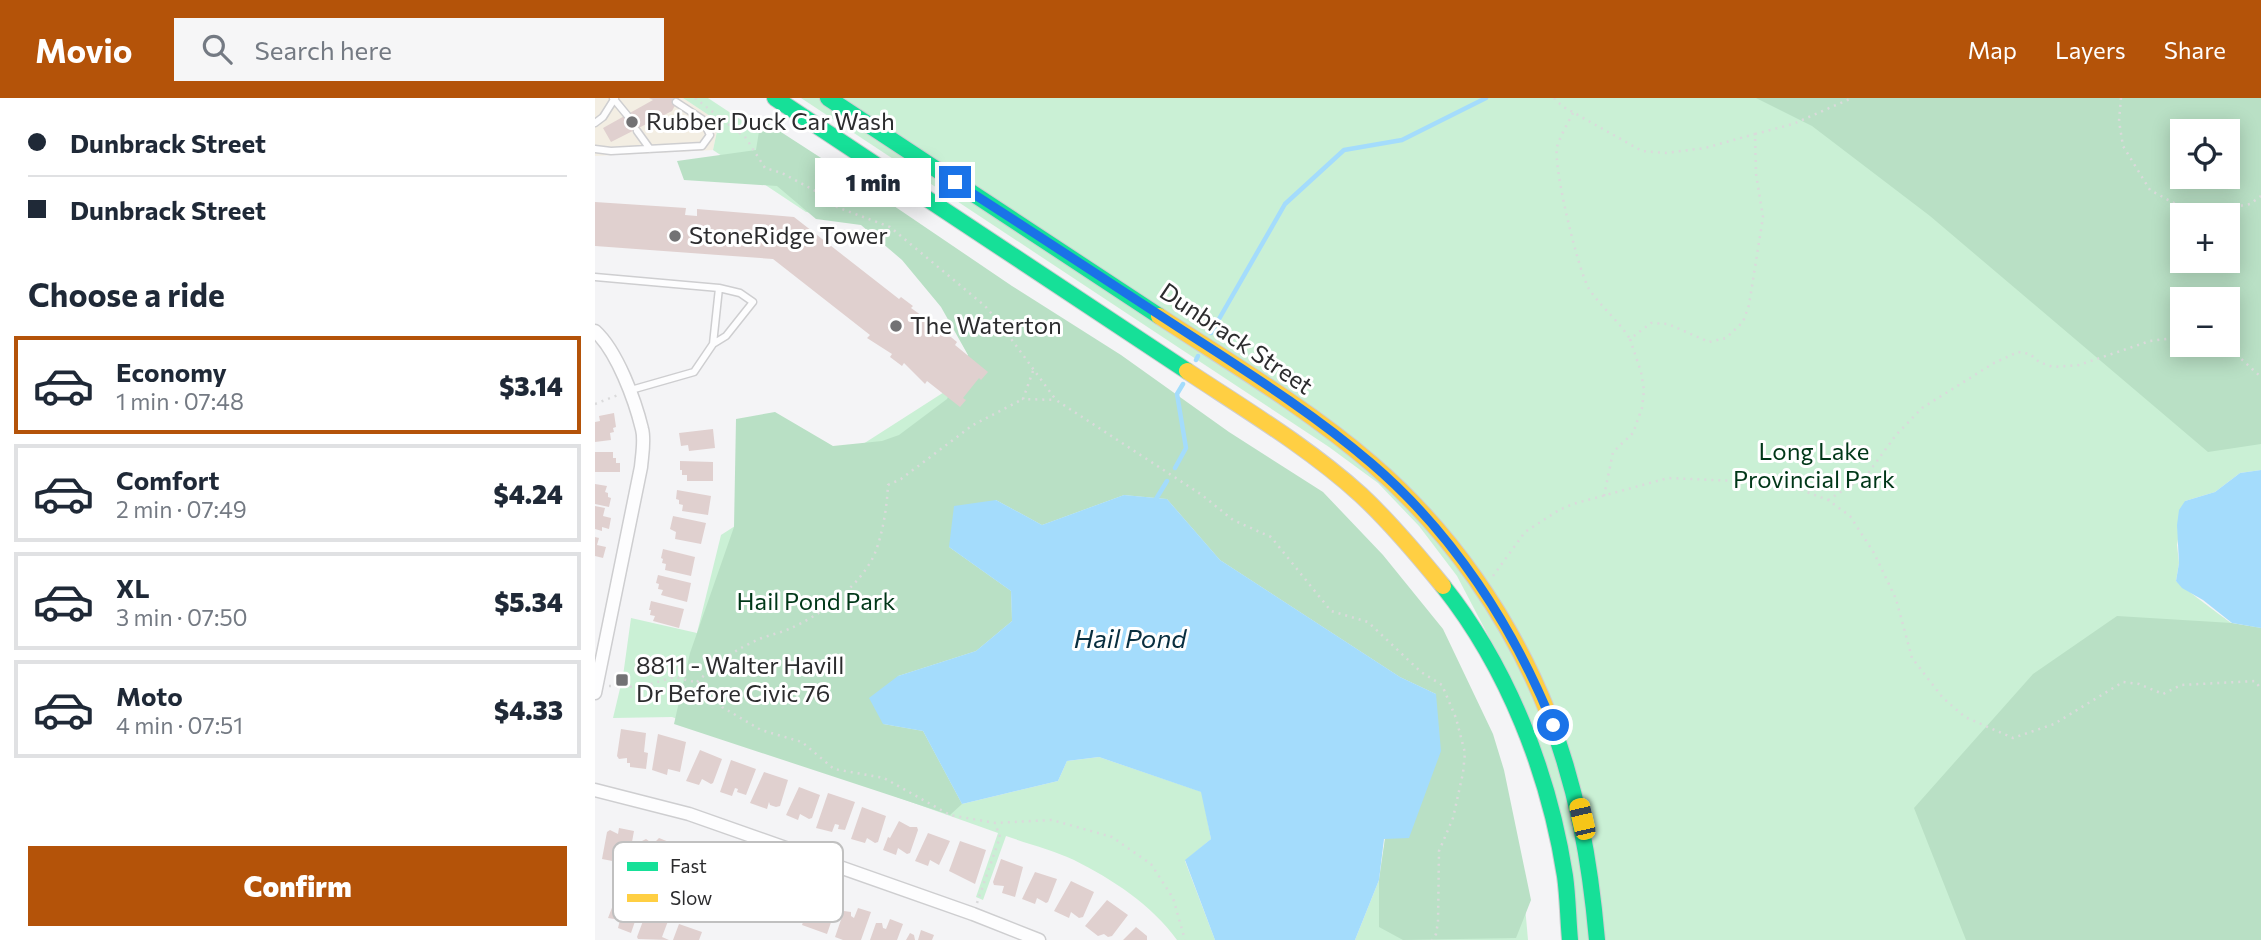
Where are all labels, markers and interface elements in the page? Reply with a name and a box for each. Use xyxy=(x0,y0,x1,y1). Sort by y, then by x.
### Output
search box xyxy=(174,18,664,81)
text: Movio xyxy=(35,29,132,70)
icon: search xyxy=(198,30,236,68)
text: Search here xyxy=(254,34,392,65)
text: Map xyxy=(1968,35,2017,64)
text: Layers xyxy=(2055,35,2126,64)
text: Share xyxy=(2164,35,2226,64)
place label: Rubber Duck Car Wash xyxy=(646,106,895,135)
marker: Rubber Duck Car Wash xyxy=(624,114,640,130)
map controls xyxy=(2170,119,2240,357)
button: locate xyxy=(2170,119,2240,189)
text: Dunbrack Street xyxy=(70,127,266,158)
callout: 1 min xyxy=(815,158,931,206)
route end xyxy=(939,166,971,198)
text: 1 min xyxy=(845,168,901,196)
text: Dunbrack Street xyxy=(70,194,266,225)
button: + xyxy=(2170,203,2240,273)
place label: StoneRidge Tower xyxy=(689,220,888,249)
marker: StoneRidge Tower xyxy=(667,228,683,244)
text: Choose a ride xyxy=(28,274,225,314)
street label: Dunbrack Street xyxy=(1155,276,1319,400)
button: − xyxy=(2170,287,2240,357)
place label: The Waterton xyxy=(910,310,1062,339)
marker: The Waterton xyxy=(888,318,904,334)
icon: car xyxy=(32,354,95,417)
text: Economy xyxy=(116,356,227,387)
text: $3.14 xyxy=(499,370,563,401)
text: 1 min · 07:48 xyxy=(116,387,244,415)
park label: Long Lake Provincial Park xyxy=(1733,436,1895,493)
icon: car xyxy=(32,462,95,525)
text: Comfort xyxy=(116,464,219,495)
text: $4.24 xyxy=(494,478,563,509)
text: 2 min · 07:49 xyxy=(116,495,247,523)
icon: car xyxy=(32,570,95,633)
text: XL xyxy=(116,572,150,603)
text: $5.34 xyxy=(494,586,563,617)
park label: Hail Pond Park xyxy=(737,586,895,615)
text: 3 min · 07:50 xyxy=(116,603,248,631)
water label: Hail Pond xyxy=(1074,622,1187,653)
place label: 8811 - Walter Havill Dr Before Civic 76 xyxy=(636,650,844,707)
marker: 8811 - Walter Havill Dr Before Civic 76 xyxy=(614,672,630,688)
icon: car xyxy=(32,678,95,741)
text: Moto xyxy=(116,680,183,711)
text: $4.33 xyxy=(494,694,563,725)
route start xyxy=(1537,709,1569,741)
text: 4 min · 07:51 xyxy=(116,711,243,739)
car xyxy=(1568,796,1597,842)
legend xyxy=(613,842,843,922)
button: Confirm xyxy=(28,846,567,926)
text: Fast xyxy=(670,854,707,877)
text: Slow xyxy=(670,886,712,909)

